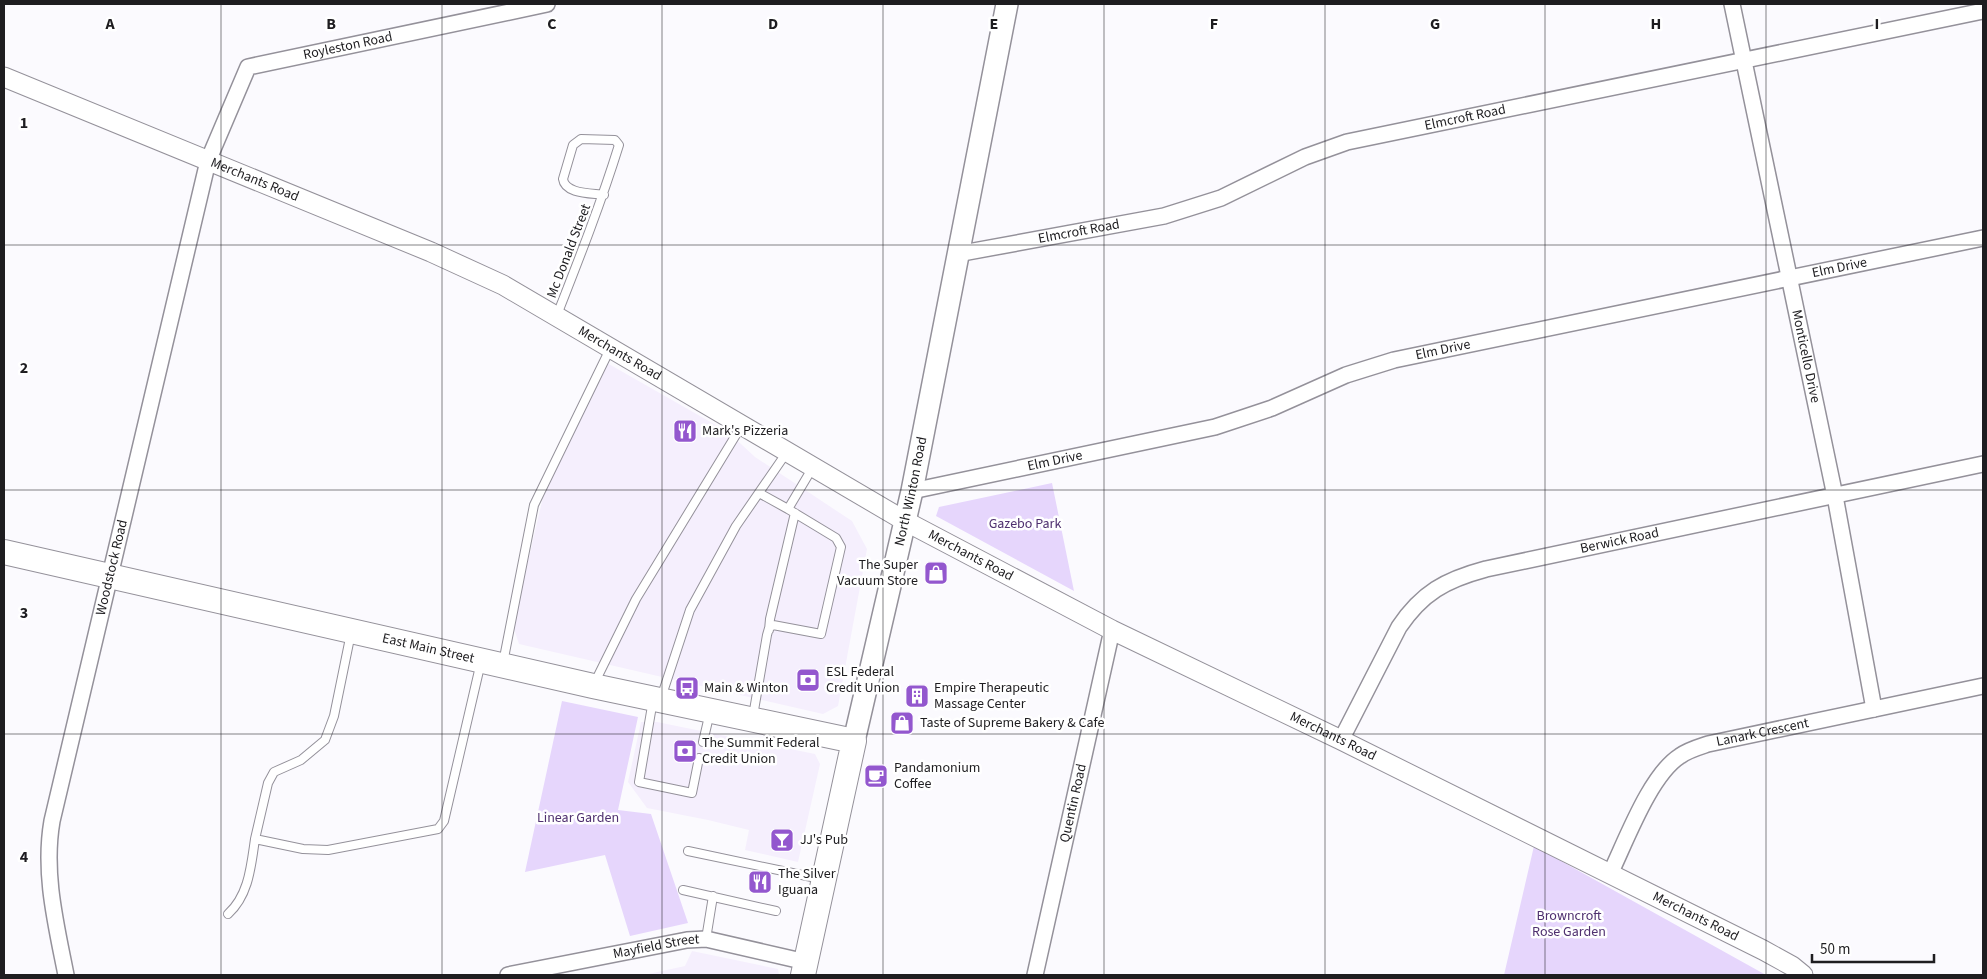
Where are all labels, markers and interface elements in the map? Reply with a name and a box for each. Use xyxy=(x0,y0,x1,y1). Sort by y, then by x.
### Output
text: A xyxy=(104,13,115,35)
text: B xyxy=(326,13,336,35)
text: C xyxy=(547,13,557,35)
text: D xyxy=(768,13,778,35)
text: E xyxy=(990,13,998,35)
text: F xyxy=(1210,13,1218,35)
text: G xyxy=(1430,13,1440,35)
text: H xyxy=(1651,13,1661,35)
text: I xyxy=(1875,13,1879,35)
street label: Royleston Road xyxy=(301,27,394,65)
street label: Elmcroft Road xyxy=(1423,100,1508,136)
text: 1 xyxy=(20,112,28,134)
street label: Merchants Road xyxy=(207,153,302,207)
street label: Mc Donald Street xyxy=(542,201,596,301)
street label: Elmcroft Road xyxy=(1037,214,1121,249)
street label: Elm Drive xyxy=(1810,252,1869,283)
street label: Monticello Drive xyxy=(1786,308,1825,405)
street label: Merchants Road xyxy=(574,321,665,386)
street label: Elm Drive xyxy=(1414,334,1472,365)
text: 2 xyxy=(20,357,28,379)
restaurant icon: Mark's Pizzeria xyxy=(672,418,698,444)
place label: Mark's Pizzeria xyxy=(702,421,788,441)
street label: North Winton Road xyxy=(890,435,932,548)
street label: Elm Drive xyxy=(1025,445,1084,476)
park label: Gazebo Park xyxy=(989,514,1061,534)
street label: Woodstock Road xyxy=(91,518,133,618)
street label: Berwick Road xyxy=(1578,523,1661,559)
street label: Merchants Road xyxy=(924,525,1017,586)
place label: The Super Vacuum Store xyxy=(837,555,918,591)
shop icon: The Super Vacuum Store xyxy=(923,560,949,586)
text: 3 xyxy=(20,602,28,624)
street label: East Main Street xyxy=(380,628,476,669)
place label: ESL Federal Credit Union xyxy=(826,662,900,698)
bank icon: ESL Federal Credit Union xyxy=(795,667,821,693)
bus stop icon: Main & Winton xyxy=(674,675,700,701)
place label: Main & Winton xyxy=(704,678,788,698)
place label: Empire Therapeutic Massage Center xyxy=(934,678,1050,714)
building icon: Empire Therapeutic Massage Center xyxy=(904,683,930,709)
street label: Merchants Road xyxy=(1286,707,1380,766)
shop icon: Taste of Supreme Bakery & Cafe xyxy=(889,710,915,736)
place label: Taste of Supreme Bakery & Cafe xyxy=(920,713,1105,733)
street label: Lanark Crescent xyxy=(1714,713,1811,752)
place label: The Summit Federal Credit Union xyxy=(702,733,820,769)
bank icon: The Summit Federal Credit Union xyxy=(672,738,698,764)
place label: Pandamonium Coffee xyxy=(894,758,980,794)
street label: Quentin Road xyxy=(1055,762,1092,845)
cafe icon: Pandamonium Coffee xyxy=(863,763,889,789)
park label: Linear Garden xyxy=(537,808,619,828)
bar icon: JJ's Pub xyxy=(769,827,795,853)
place label: JJ's Pub xyxy=(800,830,848,850)
text: 4 xyxy=(20,846,29,868)
place label: The Silver Iguana xyxy=(778,864,836,900)
restaurant icon: The Silver Iguana xyxy=(747,869,773,895)
street label: Merchants Road xyxy=(1649,887,1742,946)
park label: Browncroft Rose Garden xyxy=(1532,906,1606,942)
street label: Mayfield Street xyxy=(611,929,700,964)
scale bar xyxy=(1812,932,1934,964)
text: 50 m xyxy=(1820,939,1850,960)

